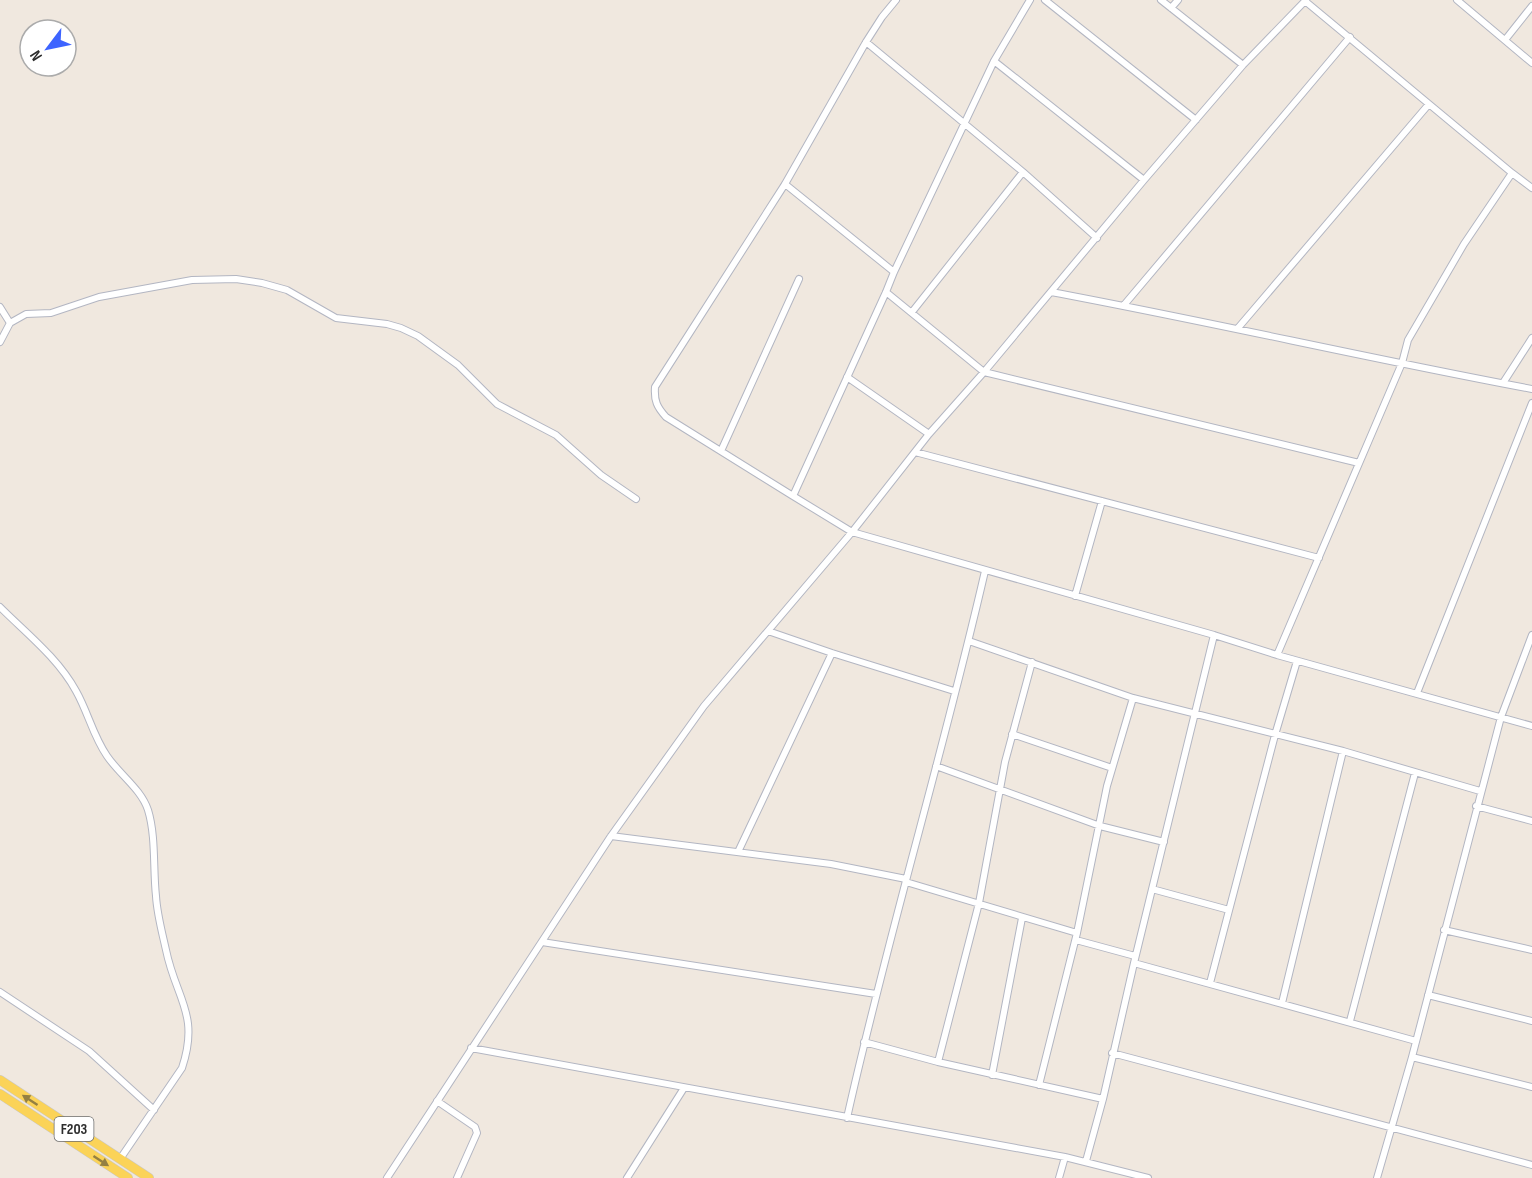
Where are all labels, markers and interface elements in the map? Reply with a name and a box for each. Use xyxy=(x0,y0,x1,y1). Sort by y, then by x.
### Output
north arrow xyxy=(18,18,78,78)
text: N xyxy=(26,46,47,64)
one-way arrow xyxy=(22,1095,38,1106)
road number: F203 xyxy=(54,1117,94,1141)
one-way arrow xyxy=(93,1155,110,1166)

